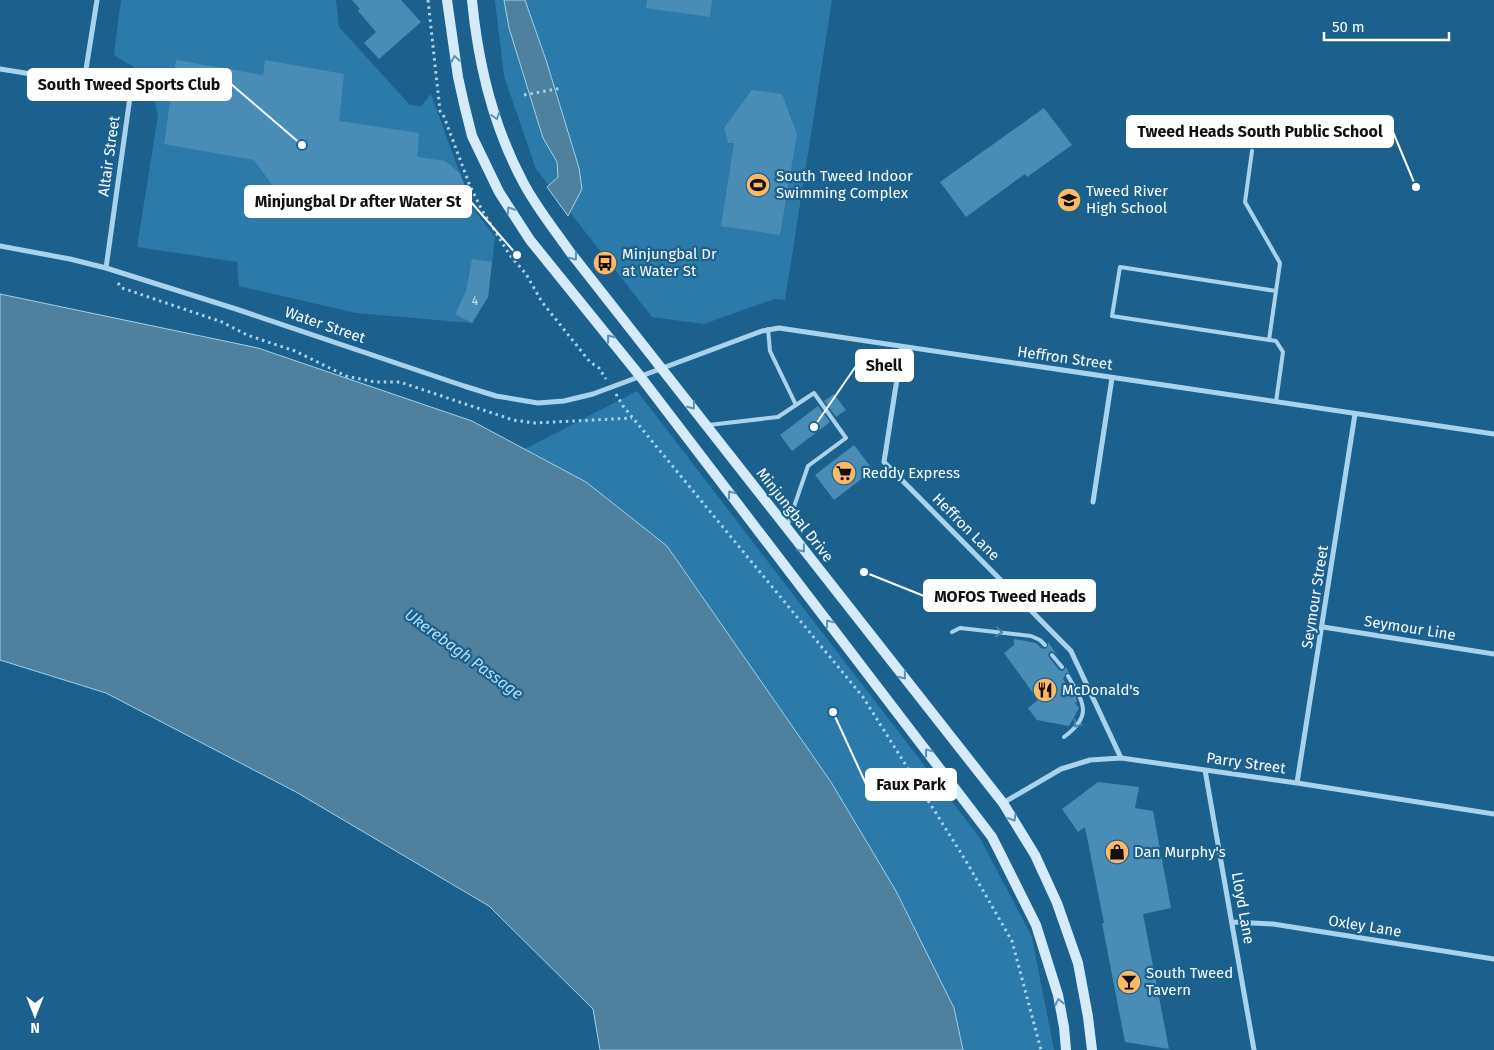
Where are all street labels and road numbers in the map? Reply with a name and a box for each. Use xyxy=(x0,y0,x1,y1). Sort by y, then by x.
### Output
street label: Altair Street xyxy=(94,114,124,197)
street label: Water Street xyxy=(282,303,368,347)
street label: Heffron Street xyxy=(1016,342,1114,374)
street label: Minjungbal Drive xyxy=(753,464,837,566)
street label: Heffron Lane xyxy=(929,490,1003,564)
street label: Seymour Street xyxy=(1298,543,1332,650)
street label: Seymour Line xyxy=(1363,612,1457,644)
street label: Parry Street xyxy=(1205,749,1287,778)
street label: Lloyd Lane xyxy=(1228,870,1258,946)
street label: Oxley Lane xyxy=(1327,911,1403,941)

